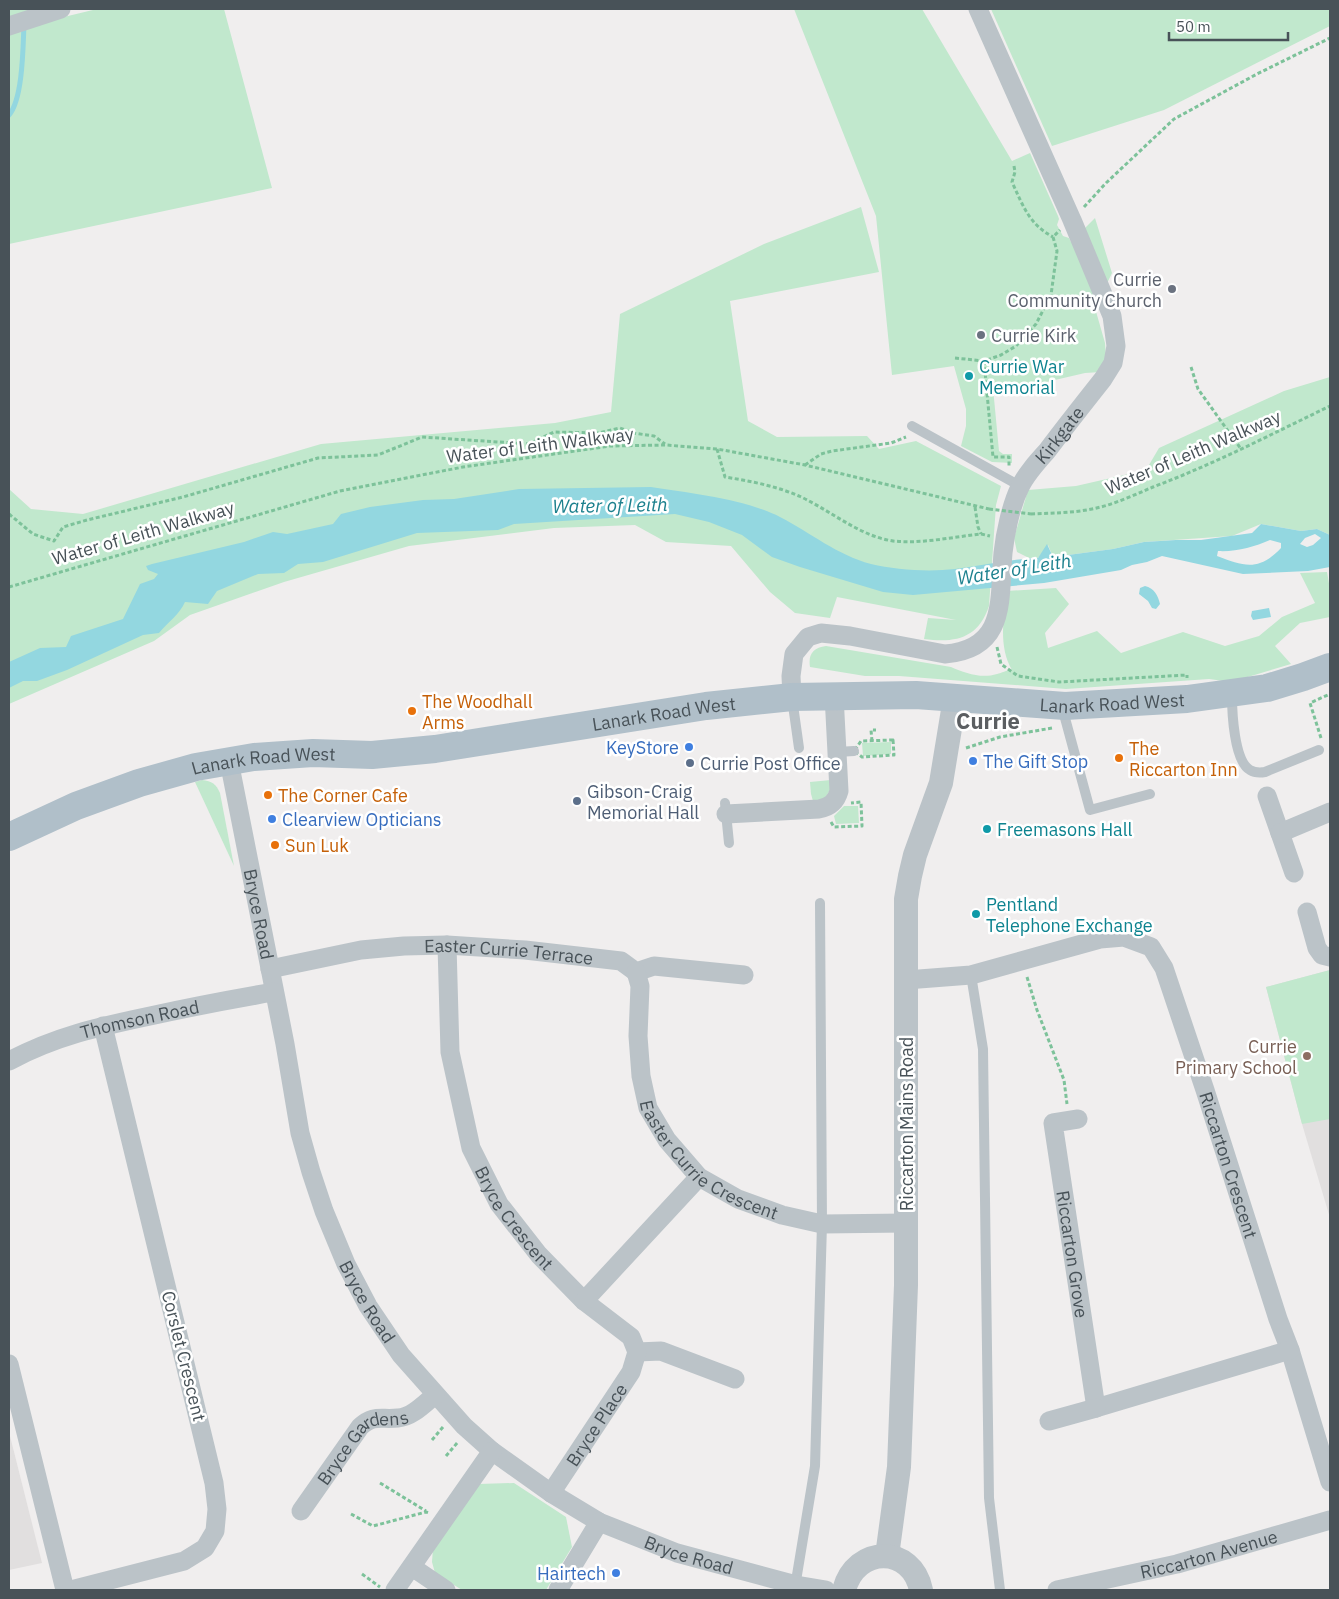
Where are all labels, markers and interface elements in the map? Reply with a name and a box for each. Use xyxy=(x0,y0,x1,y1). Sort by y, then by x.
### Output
scale bar xyxy=(1169,10,1288,42)
text: 50 m xyxy=(1176,17,1211,36)
place label: Currie Community Church xyxy=(1007,268,1162,312)
marker: Currie Community Church xyxy=(1166,283,1178,295)
place label: Currie Kirk xyxy=(991,324,1077,347)
marker: Currie Kirk xyxy=(975,329,987,341)
place label: Currie War Memorial xyxy=(979,355,1065,399)
marker: Currie War Memorial xyxy=(963,370,975,382)
street label: Kirkgate xyxy=(1030,401,1089,469)
street label: Water of Leith Walkway xyxy=(1102,405,1284,499)
street label: Water of Leith Walkway xyxy=(445,422,635,468)
water label: Water of Leith xyxy=(552,492,668,518)
street label: Water of Leith Walkway xyxy=(49,496,237,570)
water label: Water of Leith xyxy=(955,548,1073,590)
street label: Lanark Road West xyxy=(1039,688,1185,718)
place label: The Woodhall Arms xyxy=(422,690,533,734)
street label: Lanark Road West xyxy=(590,691,737,735)
marker: The Woodhall Arms xyxy=(406,705,418,717)
district label: Currie xyxy=(956,706,1020,735)
place label: KeyStore xyxy=(606,736,679,759)
place label: The Riccarton Inn xyxy=(1129,737,1238,781)
street label: Lanark Road West xyxy=(188,741,336,779)
marker: KeyStore xyxy=(683,741,695,753)
place label: The Gift Stop xyxy=(983,750,1088,773)
place label: Currie Post Office xyxy=(700,752,841,775)
marker: The Riccarton Inn xyxy=(1113,752,1125,764)
marker: The Gift Stop xyxy=(967,755,979,767)
marker: Currie Post Office xyxy=(684,757,696,769)
place label: Gibson-Craig Memorial Hall xyxy=(587,780,699,824)
place label: The Corner Cafe xyxy=(278,784,408,807)
marker: The Corner Cafe xyxy=(262,789,274,801)
marker: Gibson-Craig Memorial Hall xyxy=(571,795,583,807)
place label: Clearview Opticians xyxy=(282,808,442,831)
marker: Clearview Opticians xyxy=(266,813,278,825)
place label: Freemasons Hall xyxy=(997,818,1133,841)
marker: Freemasons Hall xyxy=(981,823,993,835)
place label: Sun Luk xyxy=(285,834,349,857)
marker: Sun Luk xyxy=(269,839,281,851)
street label: Bryce Road xyxy=(239,867,279,961)
place label: Pentland Telephone Exchange xyxy=(986,893,1153,937)
marker: Pentland Telephone Exchange xyxy=(970,908,982,920)
street label: Easter Currie Terrace xyxy=(424,933,595,969)
street label: Thomson Road xyxy=(78,995,201,1043)
place label: Currie Primary School xyxy=(1175,1035,1297,1079)
street label: Riccarton Mains Road xyxy=(895,1037,918,1211)
marker: Currie Primary School xyxy=(1301,1050,1313,1062)
street label: Riccarton Crescent xyxy=(1195,1089,1263,1241)
street label: Easter Currie Crescent xyxy=(635,1098,781,1224)
street label: Bryce Crescent xyxy=(470,1162,559,1275)
street label: Riccarton Grove xyxy=(1052,1189,1094,1320)
street label: Bryce Road xyxy=(335,1256,401,1347)
street label: Corslet Crescent xyxy=(157,1288,211,1424)
street label: Bryce Place xyxy=(560,1379,632,1471)
street label: Bryce Gardens xyxy=(312,1405,411,1489)
street label: Riccarton Avenue xyxy=(1138,1524,1280,1583)
street label: Bryce Road xyxy=(641,1530,736,1579)
place label: Hairtech xyxy=(537,1562,606,1585)
marker: Hairtech xyxy=(610,1567,622,1579)

